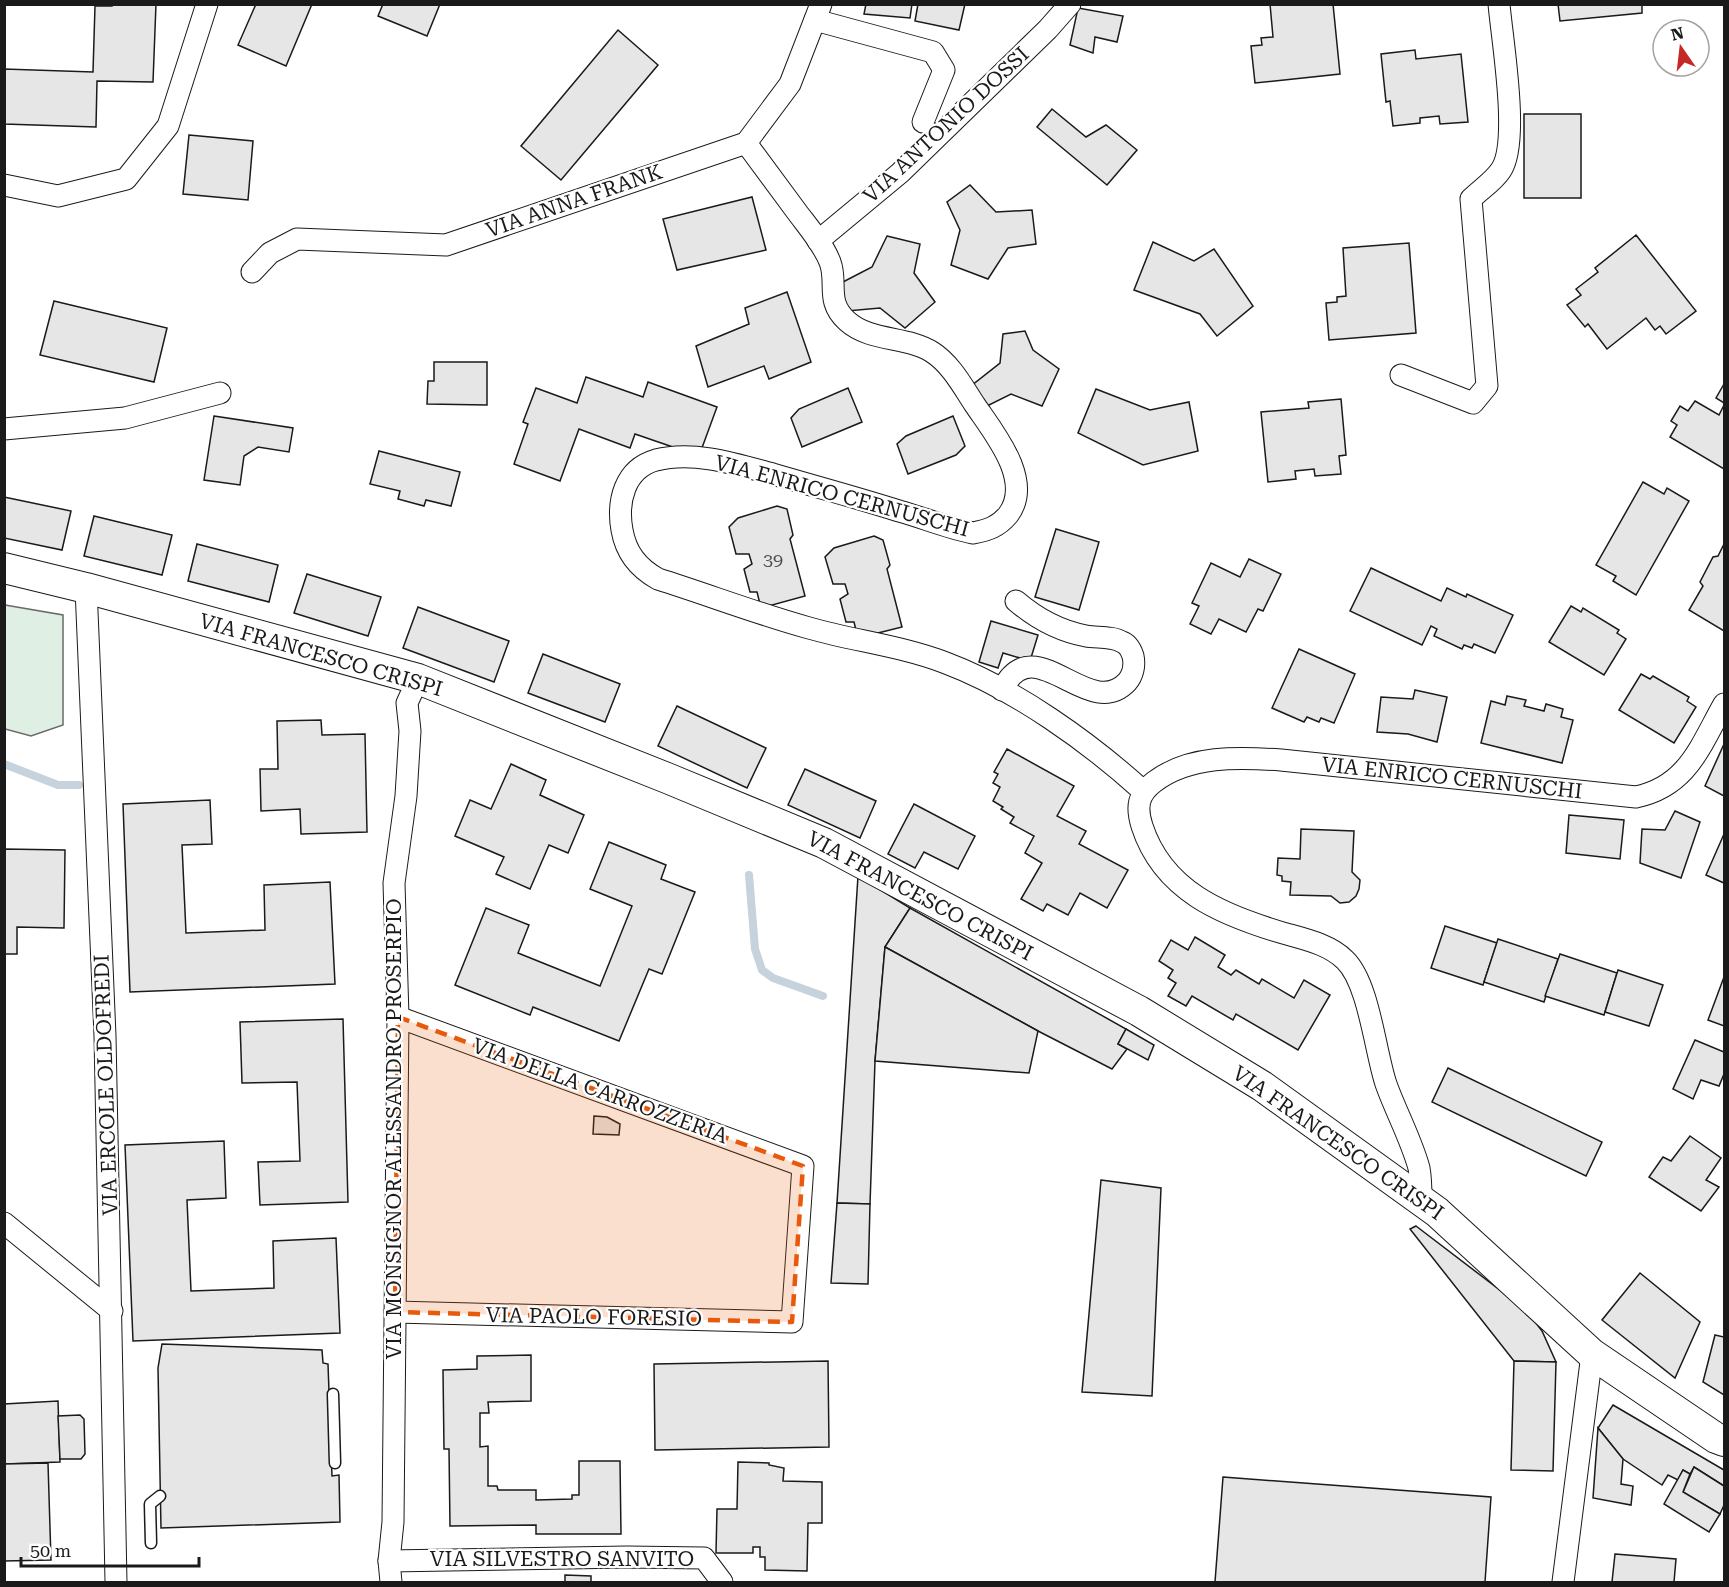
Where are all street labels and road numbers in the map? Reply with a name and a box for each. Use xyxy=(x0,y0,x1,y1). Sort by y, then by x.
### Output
street label: VIA ANTONIO DOSSI xyxy=(858,42,1034,208)
street label: VIA ANNA FRANK xyxy=(483,160,665,242)
street label: VIA ENRICO CERNUSCHI xyxy=(712,450,972,542)
street label: VIA FRANCESCO CRISPI xyxy=(197,609,445,701)
street label: VIA ENRICO CERNUSCHI xyxy=(1320,752,1584,804)
street label: VIA FRANCESCO CRISPI xyxy=(803,826,1037,966)
street label: VIA MONSIGNOR ALESSANDRO PROSERPIO xyxy=(382,898,406,1360)
street label: VIA ERCOLE OLDOFREDI xyxy=(89,954,123,1216)
street label: VIA DELLA CARROZZERIA xyxy=(469,1034,731,1149)
street label: VIA FRANCESCO CRISPI xyxy=(1228,1061,1448,1225)
street label: VIA PAOLO FORESIO xyxy=(486,1303,702,1331)
street label: VIA SILVESTRO SANVITO xyxy=(430,1547,694,1571)

